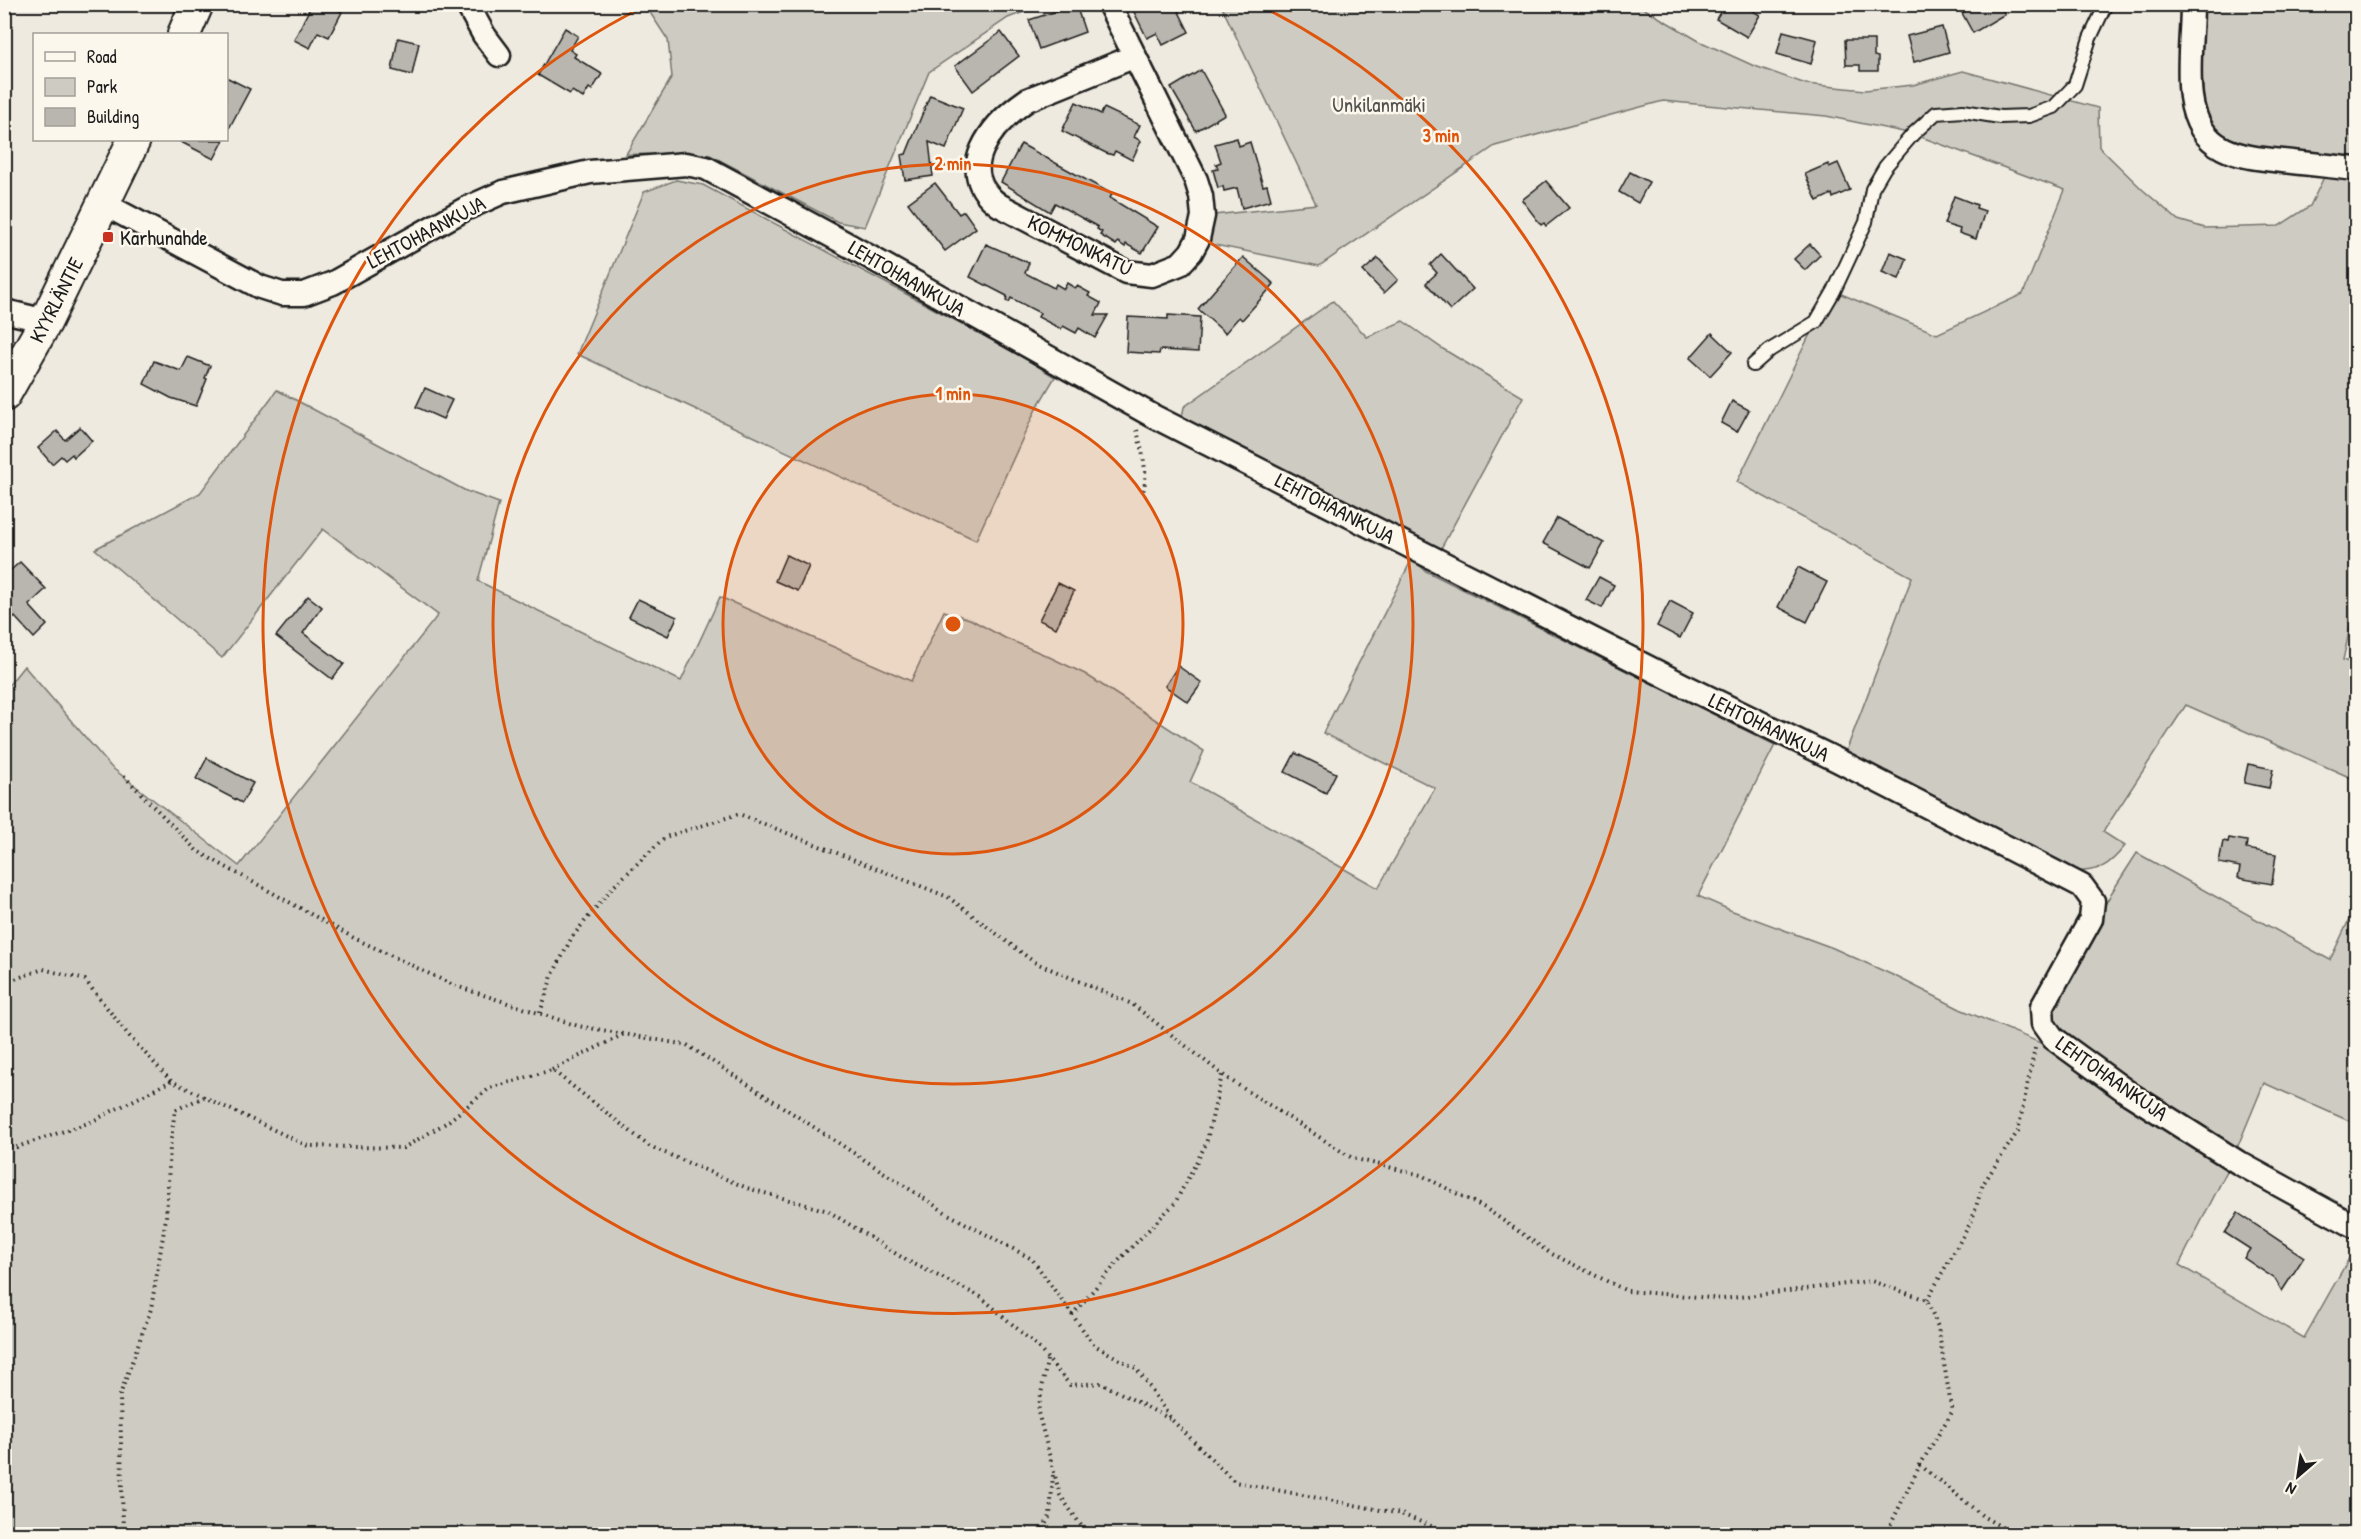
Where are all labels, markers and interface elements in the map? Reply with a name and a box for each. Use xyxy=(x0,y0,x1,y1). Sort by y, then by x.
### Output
legend xyxy=(33,33,228,141)
text: Road xyxy=(87,44,117,69)
text: Park xyxy=(87,74,118,99)
park label: Unkilanmäki xyxy=(1332,90,1426,119)
text: Building xyxy=(87,104,139,129)
text: 3 min xyxy=(1423,123,1459,148)
text: 2 min xyxy=(935,151,971,176)
street label: LEHTOHAANKUJA xyxy=(362,189,490,275)
street label: KOMMONKATU xyxy=(1023,207,1137,283)
place label: Karhunahde xyxy=(120,223,208,252)
marker: Karhunahde xyxy=(101,230,115,244)
street label: LEHTOHAANKUJA xyxy=(843,233,971,323)
street label: KYYRLÄNTIE xyxy=(22,252,90,348)
text: 1 min xyxy=(935,381,971,406)
street label: LEHTOHAANKUJA xyxy=(1270,465,1400,551)
centre of rings xyxy=(943,614,963,634)
street label: LEHTOHAANKUJA xyxy=(1704,685,1834,769)
street label: LEHTOHAANKUJA xyxy=(2050,1029,2174,1127)
north arrow xyxy=(2268,1446,2328,1506)
text: N xyxy=(2281,1477,2300,1501)

